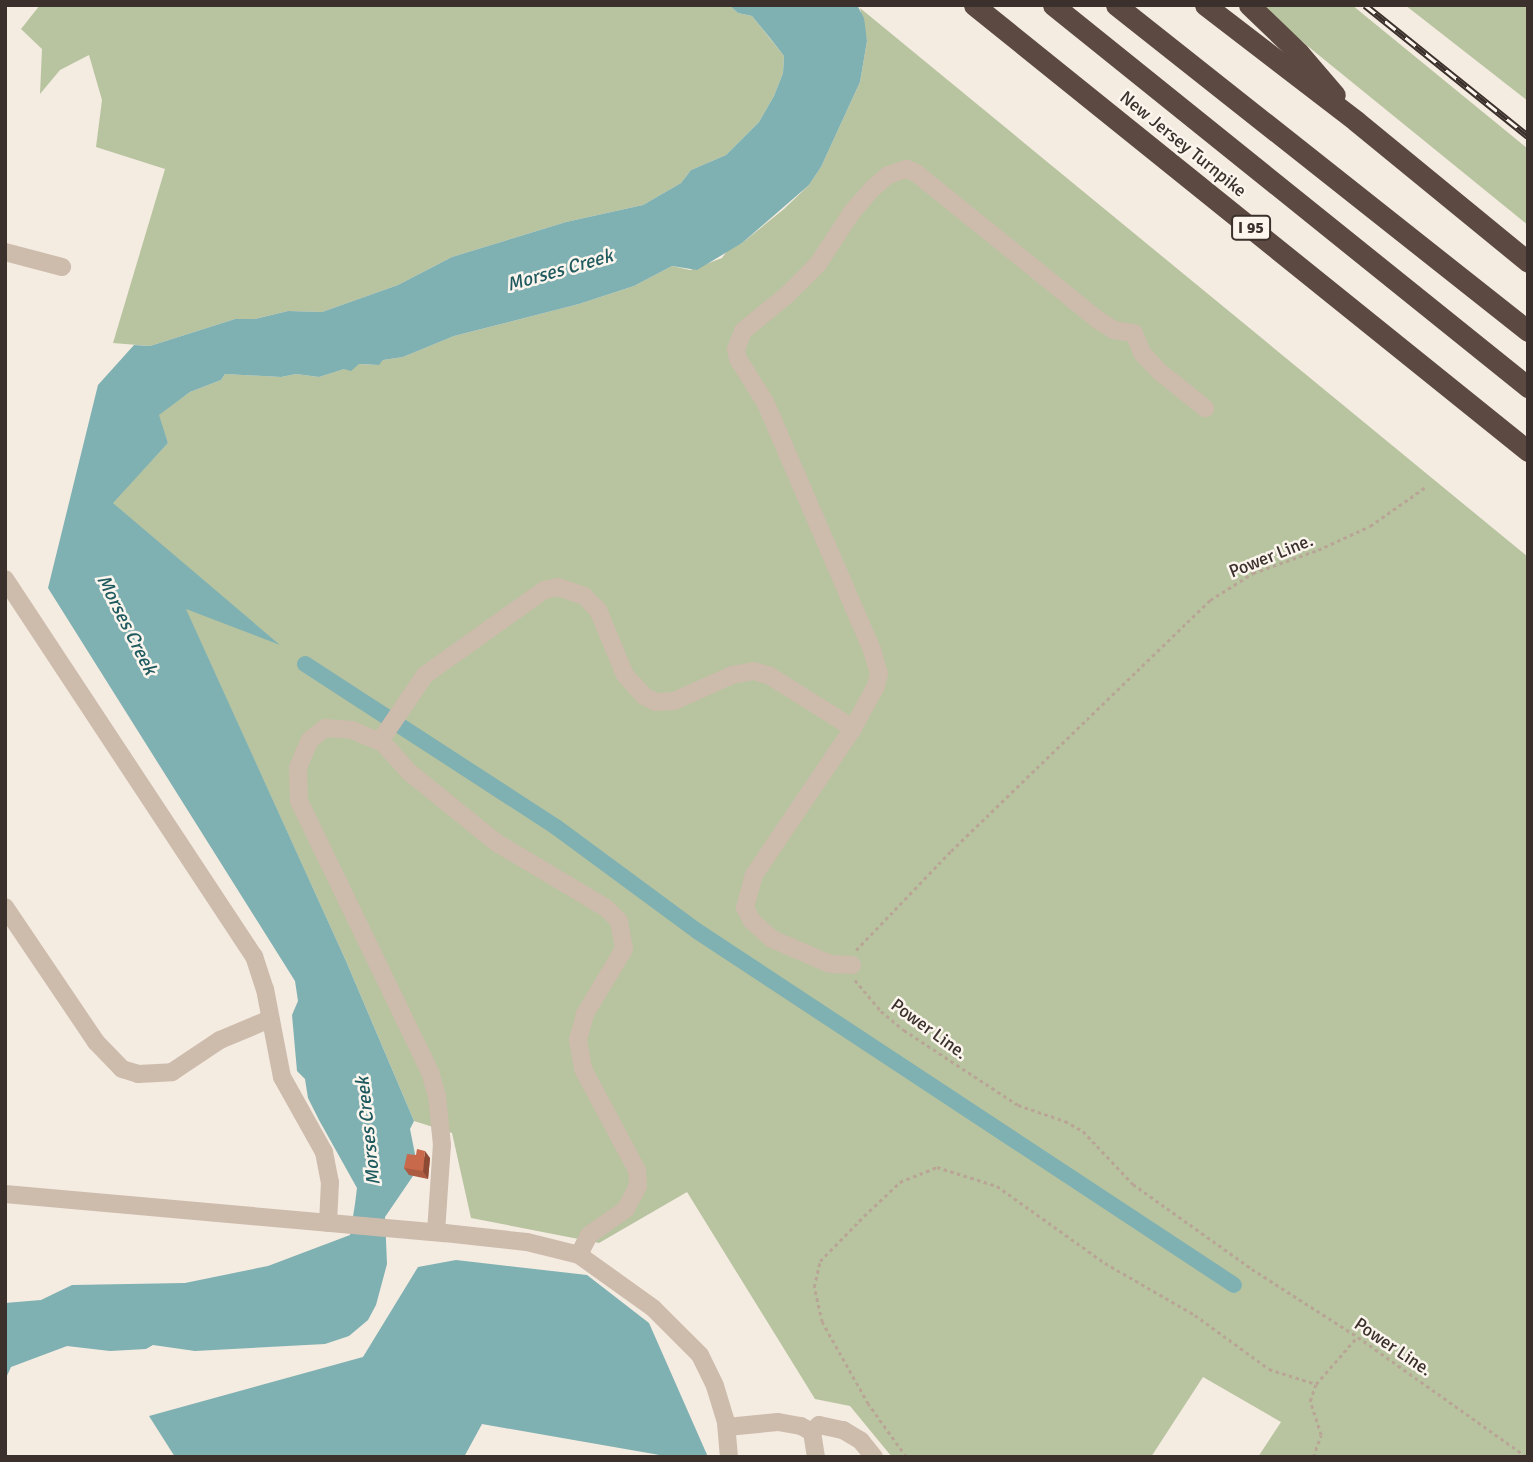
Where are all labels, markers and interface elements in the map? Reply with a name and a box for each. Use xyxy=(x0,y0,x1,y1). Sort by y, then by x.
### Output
street label: New Jersey Turnpike xyxy=(1115,86,1251,202)
road number: I 95 xyxy=(1230,216,1272,240)
water label: Morses Creek xyxy=(504,245,616,297)
street label: Power Line. xyxy=(1226,529,1316,583)
water label: Morses Creek xyxy=(91,571,161,679)
street label: Power Line. xyxy=(887,994,971,1064)
water label: Morses Creek xyxy=(352,1076,386,1186)
street label: Power Line. xyxy=(1350,1313,1436,1381)

